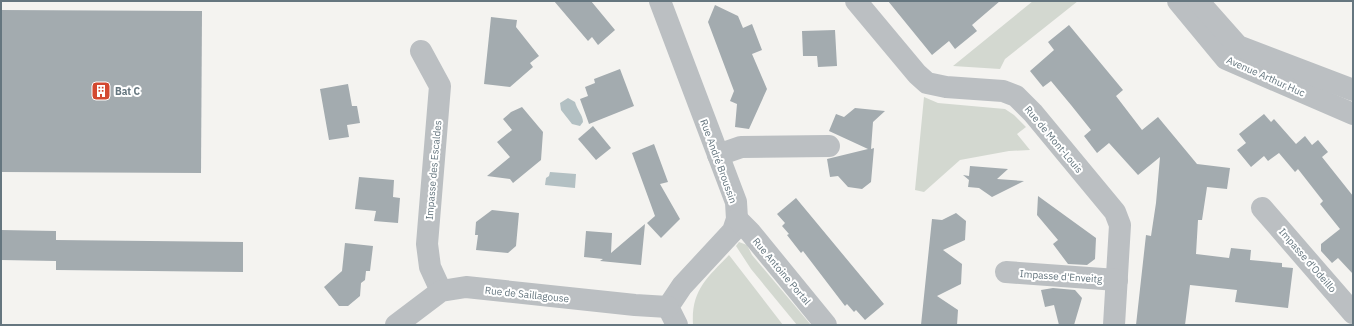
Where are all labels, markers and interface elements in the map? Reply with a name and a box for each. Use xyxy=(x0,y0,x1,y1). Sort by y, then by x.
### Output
street label: Avenue Arthur Huc xyxy=(1225,53,1307,100)
building icon: Bat C xyxy=(90,80,112,102)
place label: Bat C xyxy=(115,85,140,98)
street label: Rue de Mont-Louis xyxy=(1022,103,1086,176)
street label: Rue André Broussin xyxy=(697,117,740,205)
street label: Impasse des Escaldes xyxy=(423,120,444,220)
street label: Impasse d'Odeillo xyxy=(1276,225,1339,296)
street label: Rue Antoine Portal xyxy=(750,235,814,308)
street label: Impasse d'Enveitg xyxy=(1019,267,1103,286)
street label: Rue de Saillagouse xyxy=(484,284,570,305)

